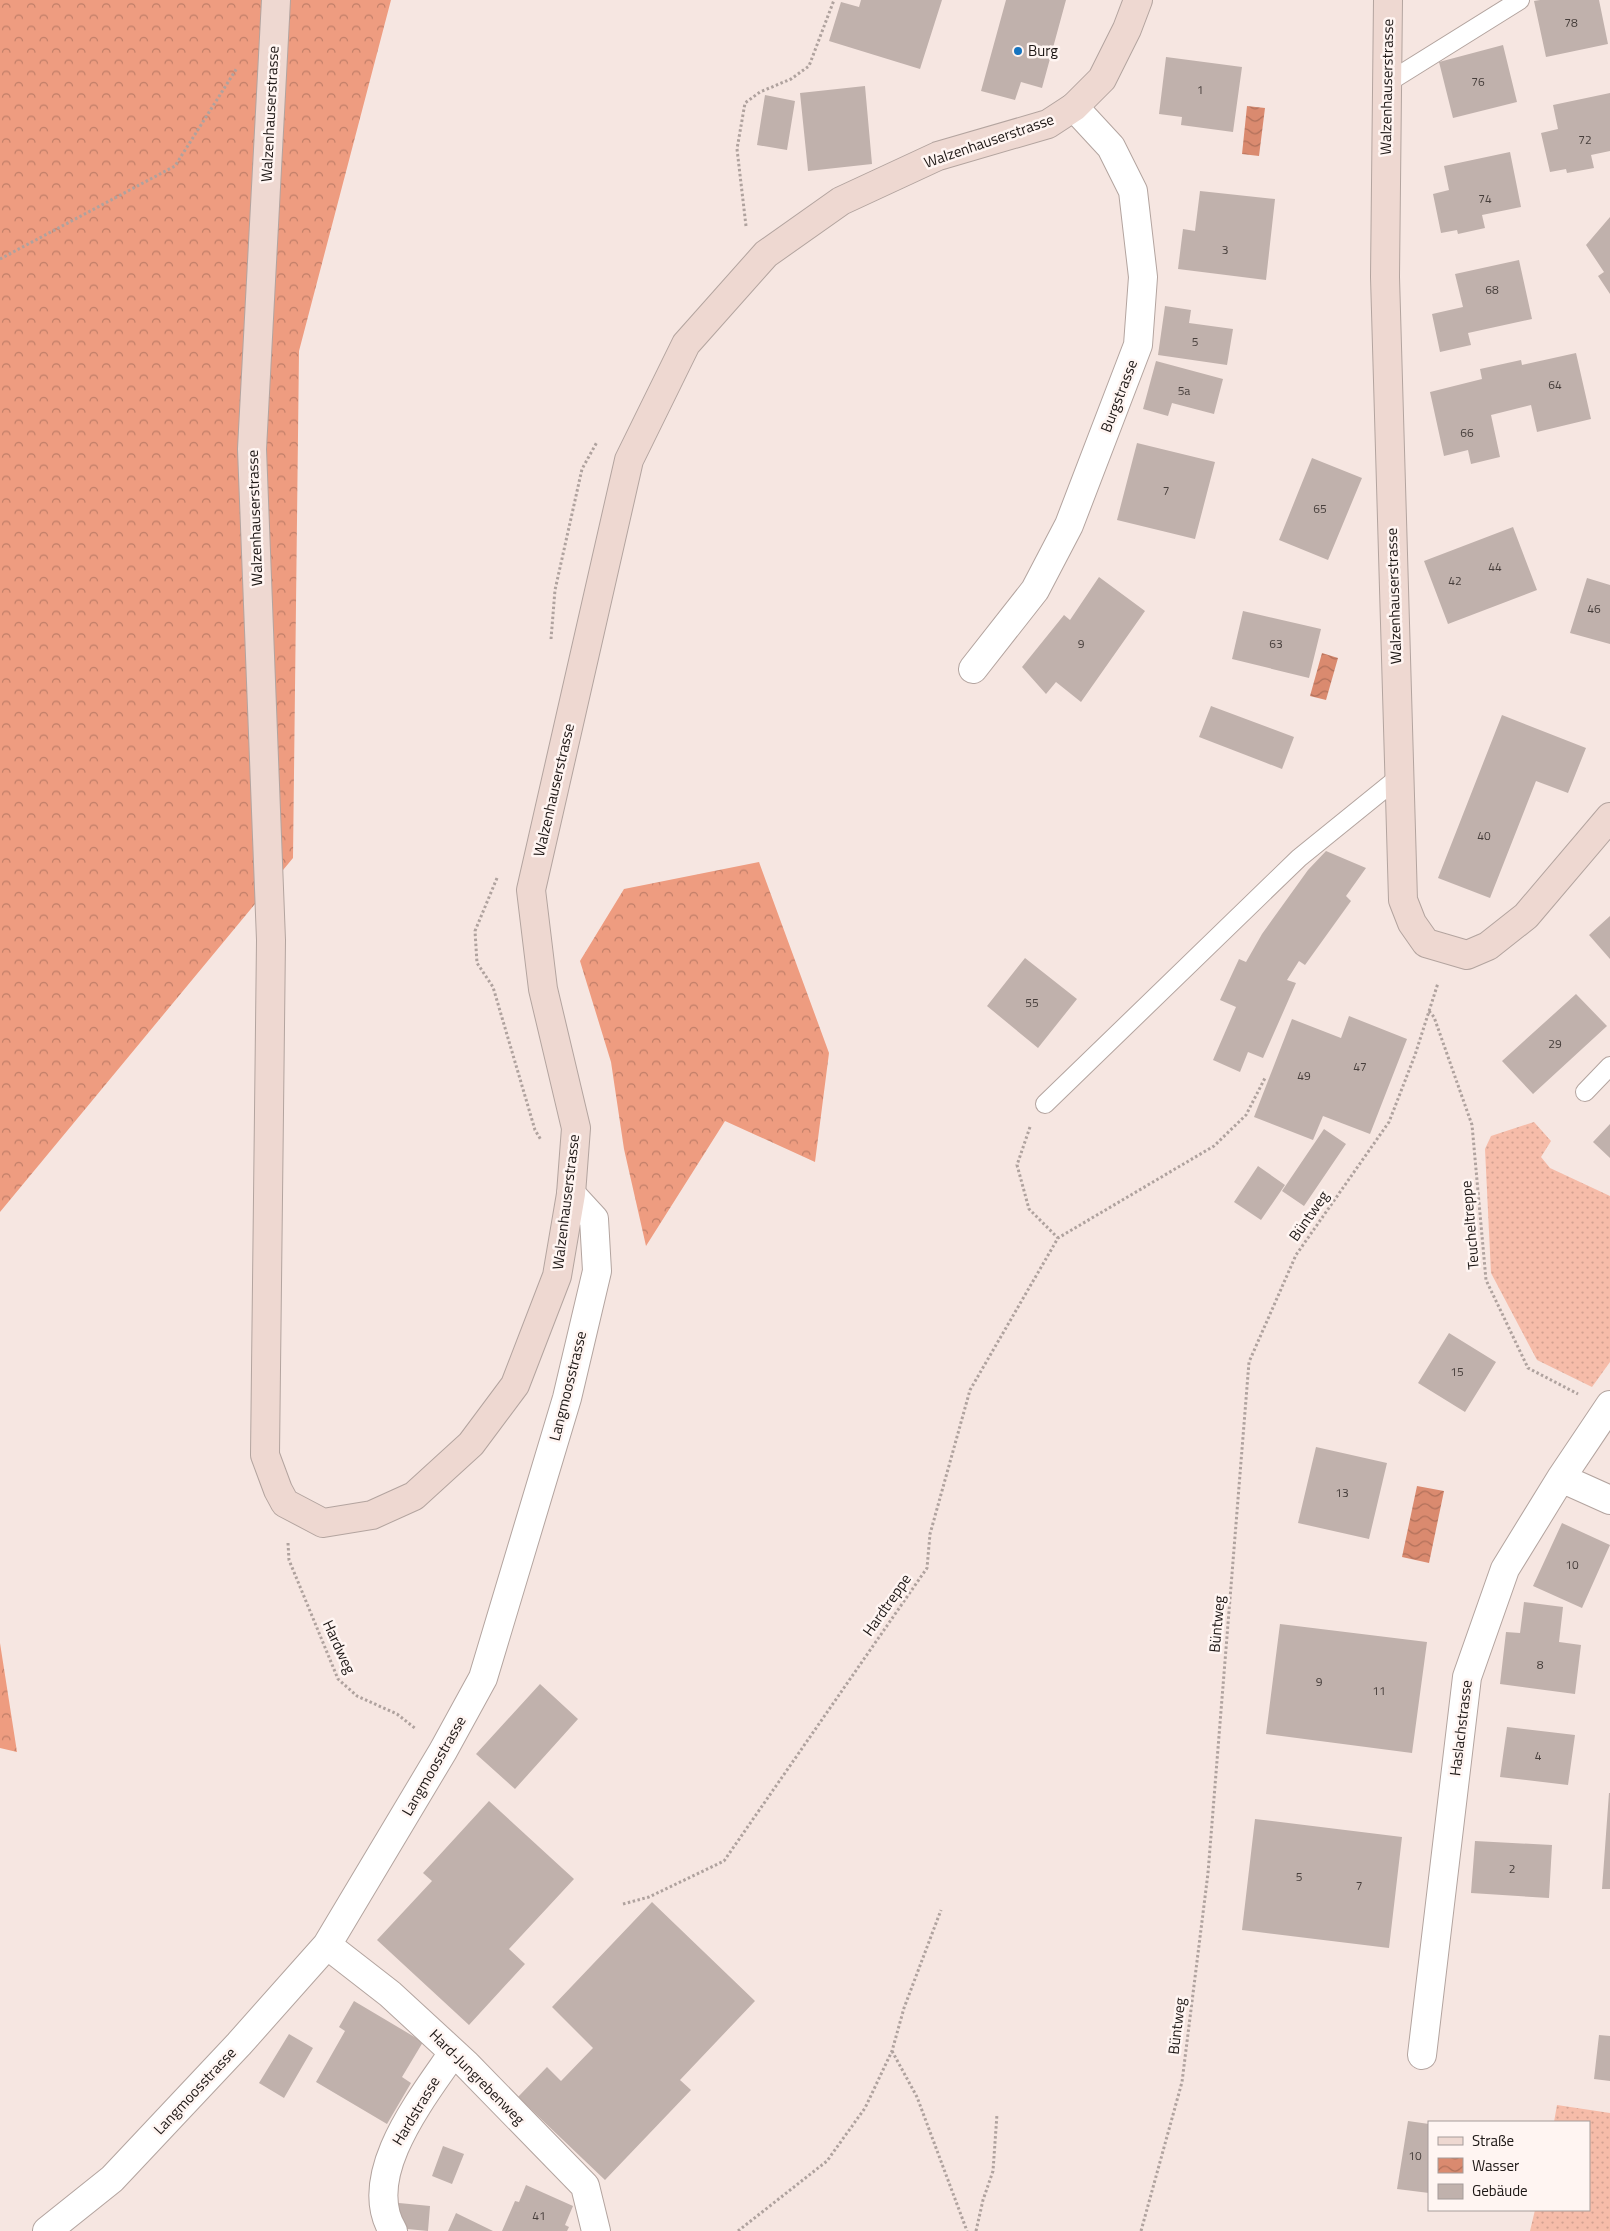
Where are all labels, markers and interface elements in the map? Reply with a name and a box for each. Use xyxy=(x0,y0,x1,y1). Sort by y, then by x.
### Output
house number: 78 xyxy=(1564,13,1578,32)
street label: Walzenhauserstrasse xyxy=(1374,19,1399,155)
place label: Burg xyxy=(1028,39,1058,62)
street label: Walzenhauserstrasse xyxy=(254,45,285,183)
marker: Burg xyxy=(1012,45,1024,57)
house number: 76 xyxy=(1471,72,1485,91)
house number: 1 xyxy=(1197,80,1203,99)
street label: Walzenhauserstrasse xyxy=(921,107,1057,174)
house number: 72 xyxy=(1578,130,1592,149)
house number: 74 xyxy=(1478,189,1492,208)
house number: 3 xyxy=(1222,240,1228,259)
house number: 68 xyxy=(1485,280,1499,299)
house number: 5 xyxy=(1192,332,1199,351)
street label: Burgstrasse xyxy=(1094,356,1143,436)
house number: 64 xyxy=(1548,375,1562,394)
house number: 5a xyxy=(1178,381,1190,400)
house number: 66 xyxy=(1460,423,1474,442)
street label: Walzenhauserstrasse xyxy=(241,450,268,586)
house number: 7 xyxy=(1163,481,1169,500)
house number: 65 xyxy=(1313,499,1327,518)
street label: Walzenhauserstrasse xyxy=(1380,528,1407,664)
house number: 44 xyxy=(1488,557,1502,576)
house number: 42 xyxy=(1448,571,1462,590)
house number: 46 xyxy=(1587,599,1601,618)
house number: 9 xyxy=(1078,634,1085,653)
house number: 63 xyxy=(1269,634,1283,653)
street label: Walzenhauserstrasse xyxy=(527,721,580,859)
house number: 40 xyxy=(1477,826,1491,845)
house number: 55 xyxy=(1025,993,1039,1012)
house number: 29 xyxy=(1548,1034,1562,1053)
house number: 47 xyxy=(1353,1057,1367,1076)
house number: 49 xyxy=(1297,1066,1311,1085)
street label: Walzenhauserstrasse xyxy=(546,1133,585,1271)
street label: Teucheltreppe xyxy=(1454,1180,1485,1270)
street label: Büntweg xyxy=(1283,1185,1335,1246)
street label: Langmoosstrasse xyxy=(543,1329,592,1443)
house number: 15 xyxy=(1450,1362,1464,1381)
house number: 13 xyxy=(1335,1483,1349,1502)
house number: 10 xyxy=(1565,1555,1579,1574)
street label: Hardtreppe xyxy=(857,1569,917,1641)
street label: Büntweg xyxy=(1203,1594,1230,1653)
street label: Hardweg xyxy=(317,1616,362,1678)
house number: 8 xyxy=(1537,1655,1544,1674)
house number: 9 xyxy=(1316,1672,1323,1691)
street label: Haslachstrasse xyxy=(1443,1679,1478,1777)
house number: 11 xyxy=(1372,1681,1386,1700)
street label: Langmoosstrasse xyxy=(396,1711,472,1820)
house number: 4 xyxy=(1535,1746,1542,1765)
house number: 2 xyxy=(1509,1859,1515,1878)
house number: 5 xyxy=(1296,1867,1303,1886)
house number: 7 xyxy=(1356,1876,1362,1895)
street label: Büntweg xyxy=(1162,1996,1191,2056)
street label: Hard-Jungrebenweg xyxy=(424,2023,531,2130)
street label: Langmoosstrasse xyxy=(148,2042,241,2140)
street label: Hardstrasse xyxy=(386,2072,445,2150)
legend xyxy=(1428,2121,1590,2211)
text: Straße xyxy=(1472,2129,1514,2152)
house number: 10 xyxy=(1408,2146,1422,2165)
text: Wasser xyxy=(1472,2154,1519,2177)
text: Gebäude xyxy=(1472,2179,1528,2202)
house number: 41 xyxy=(532,2206,546,2225)

